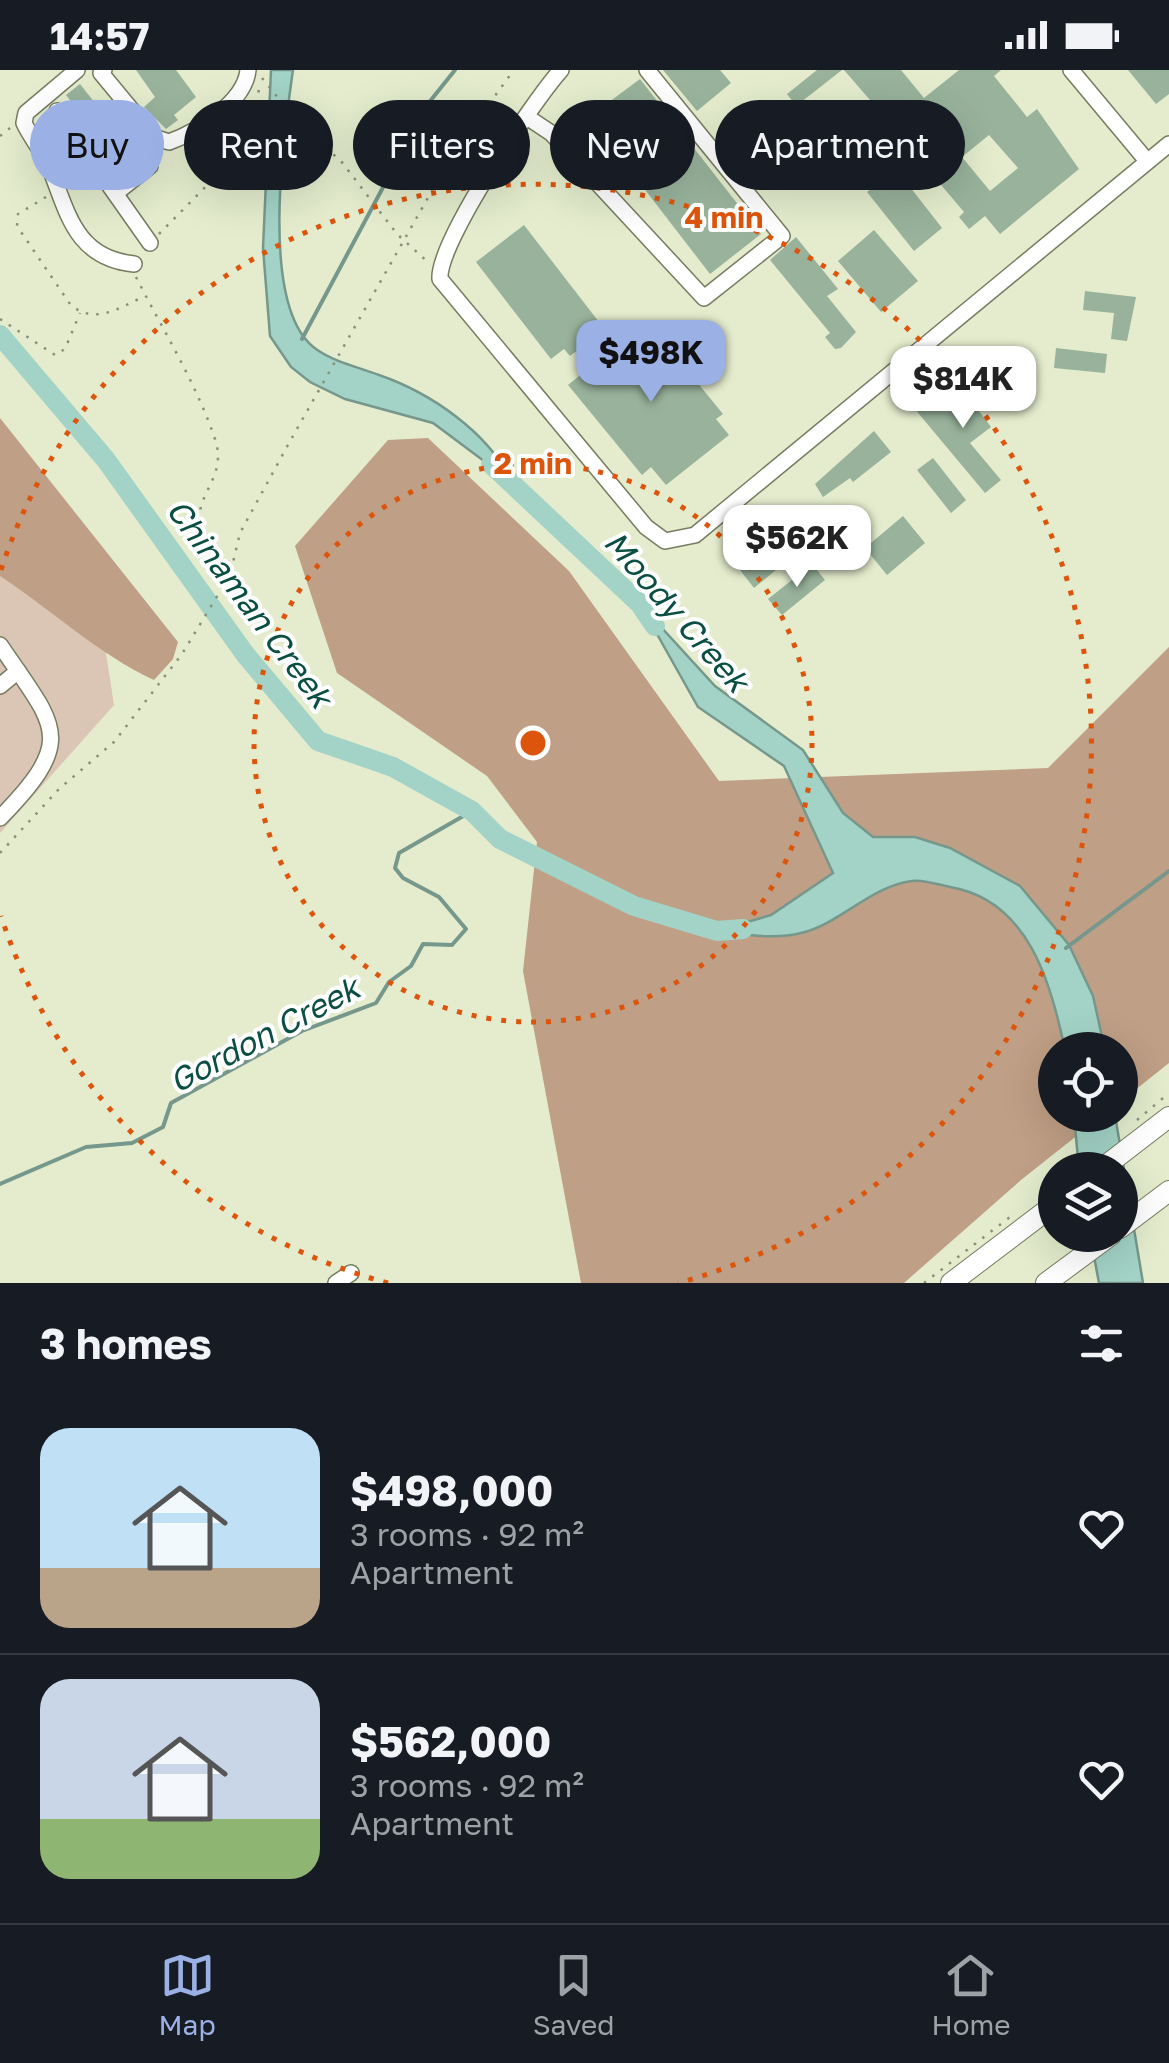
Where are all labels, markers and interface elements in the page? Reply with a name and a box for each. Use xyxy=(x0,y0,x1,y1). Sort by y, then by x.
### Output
text: 14:57 xyxy=(50,13,149,58)
chip: Buy xyxy=(30,100,164,190)
chip: Rent xyxy=(184,100,333,190)
chip: Filters xyxy=(353,100,530,190)
chip: New xyxy=(550,100,695,190)
chip: Apartment xyxy=(715,100,965,190)
text: 4 min xyxy=(685,199,763,235)
pin: $498K xyxy=(581,320,721,405)
text: $498K xyxy=(598,333,704,371)
pin: $814K xyxy=(893,346,1033,431)
text: $814K xyxy=(912,359,1014,397)
text: 2 min xyxy=(494,445,572,481)
water label: Chinaman Creek xyxy=(159,491,342,717)
pin: $562K xyxy=(727,505,867,590)
text: $562K xyxy=(745,518,849,556)
water label: Moody Creek xyxy=(597,523,759,701)
centre of rings xyxy=(515,725,551,761)
water label: Gordon Creek xyxy=(163,967,368,1100)
map controls xyxy=(1038,1032,1138,1252)
button: locate xyxy=(1038,1032,1138,1132)
button: layers xyxy=(1038,1152,1138,1252)
icon: filters xyxy=(1074,1316,1129,1371)
text: 3 homes xyxy=(40,1318,212,1368)
text: $498,000 xyxy=(350,1465,553,1515)
icon: home xyxy=(120,1468,240,1588)
icon: heart xyxy=(1074,1501,1129,1556)
text: 3 rooms · 92 m² xyxy=(350,1515,584,1553)
text: Apartment xyxy=(350,1553,514,1591)
text: $562,000 xyxy=(350,1716,551,1766)
icon: home xyxy=(120,1719,240,1839)
icon: heart xyxy=(1074,1752,1129,1807)
text: 3 rooms · 92 m² xyxy=(350,1766,584,1804)
text: Apartment xyxy=(350,1804,514,1842)
tab: Map xyxy=(159,1948,216,2041)
tab: Saved xyxy=(533,1948,614,2041)
tab: Home xyxy=(931,1948,1011,2041)

